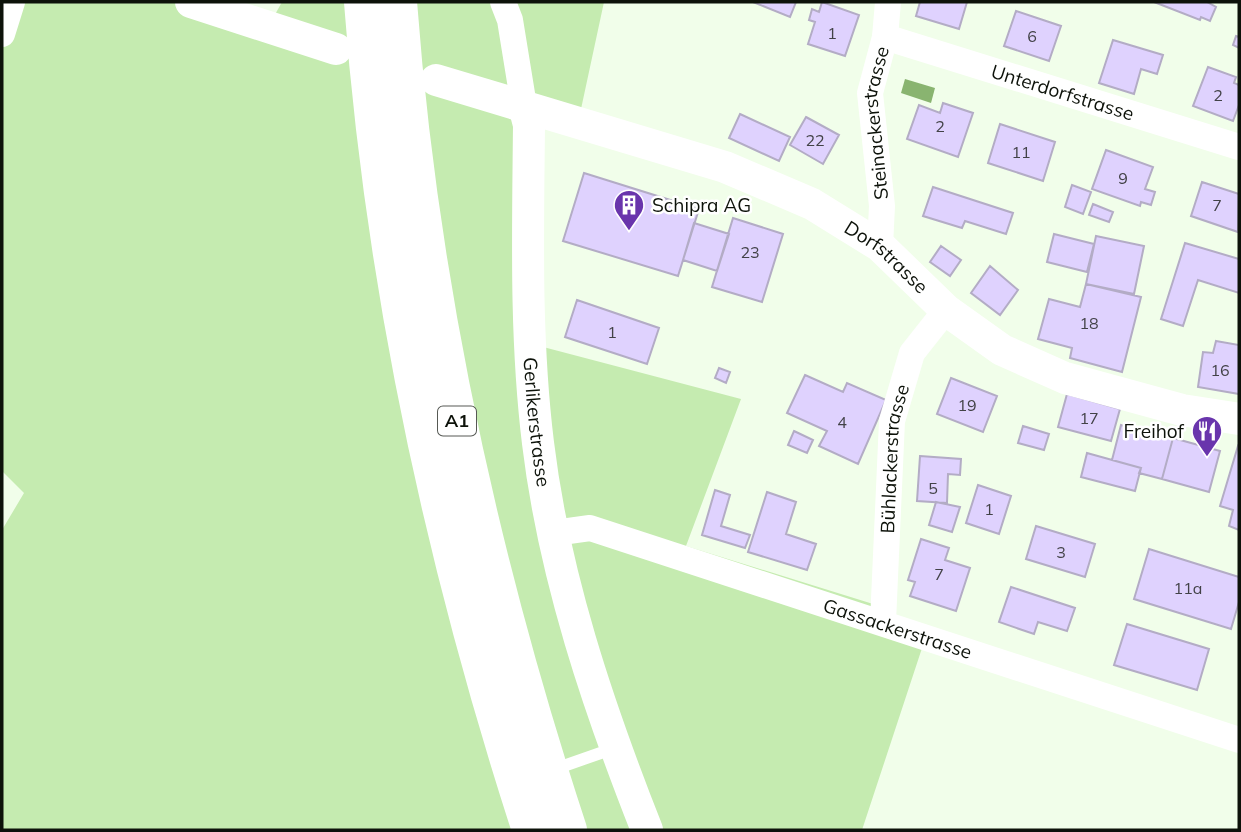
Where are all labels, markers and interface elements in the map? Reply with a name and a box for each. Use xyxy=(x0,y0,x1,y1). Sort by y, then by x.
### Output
house number: 1 xyxy=(827,23,837,43)
house number: 6 xyxy=(1027,26,1037,46)
street label: Steinackerstrasse xyxy=(858,44,894,201)
street label: Unterdorfstrasse xyxy=(988,59,1137,126)
house number: 2 xyxy=(1213,85,1223,105)
house number: 2 xyxy=(935,116,945,136)
house number: 22 xyxy=(805,130,825,150)
house number: 11 xyxy=(1011,142,1031,162)
house number: 9 xyxy=(1118,168,1128,188)
building icon: Schipra AG xyxy=(612,188,646,232)
place label: Schipra AG xyxy=(652,193,751,217)
house number: 7 xyxy=(1212,195,1222,215)
street label: Dorfstrasse xyxy=(840,215,933,298)
house number: 23 xyxy=(740,242,760,262)
house number: 18 xyxy=(1079,313,1099,333)
house number: 1 xyxy=(607,322,617,342)
street label: Gerlikerstrasse xyxy=(519,356,556,489)
house number: 16 xyxy=(1210,360,1230,380)
street label: Bühlackerstrasse xyxy=(875,381,914,534)
house number: 19 xyxy=(957,395,977,415)
road number: A1 xyxy=(438,407,476,436)
house number: 17 xyxy=(1079,408,1099,428)
house number: 4 xyxy=(837,412,847,432)
restaurant icon: Freihof xyxy=(1190,414,1224,458)
place label: Freihof xyxy=(1124,419,1185,443)
house number: 5 xyxy=(928,478,938,498)
house number: 1 xyxy=(984,499,994,519)
house number: 3 xyxy=(1056,542,1066,562)
house number: 7 xyxy=(934,564,944,584)
house number: 11a xyxy=(1174,578,1202,598)
street label: Gassackerstrasse xyxy=(820,593,975,664)

